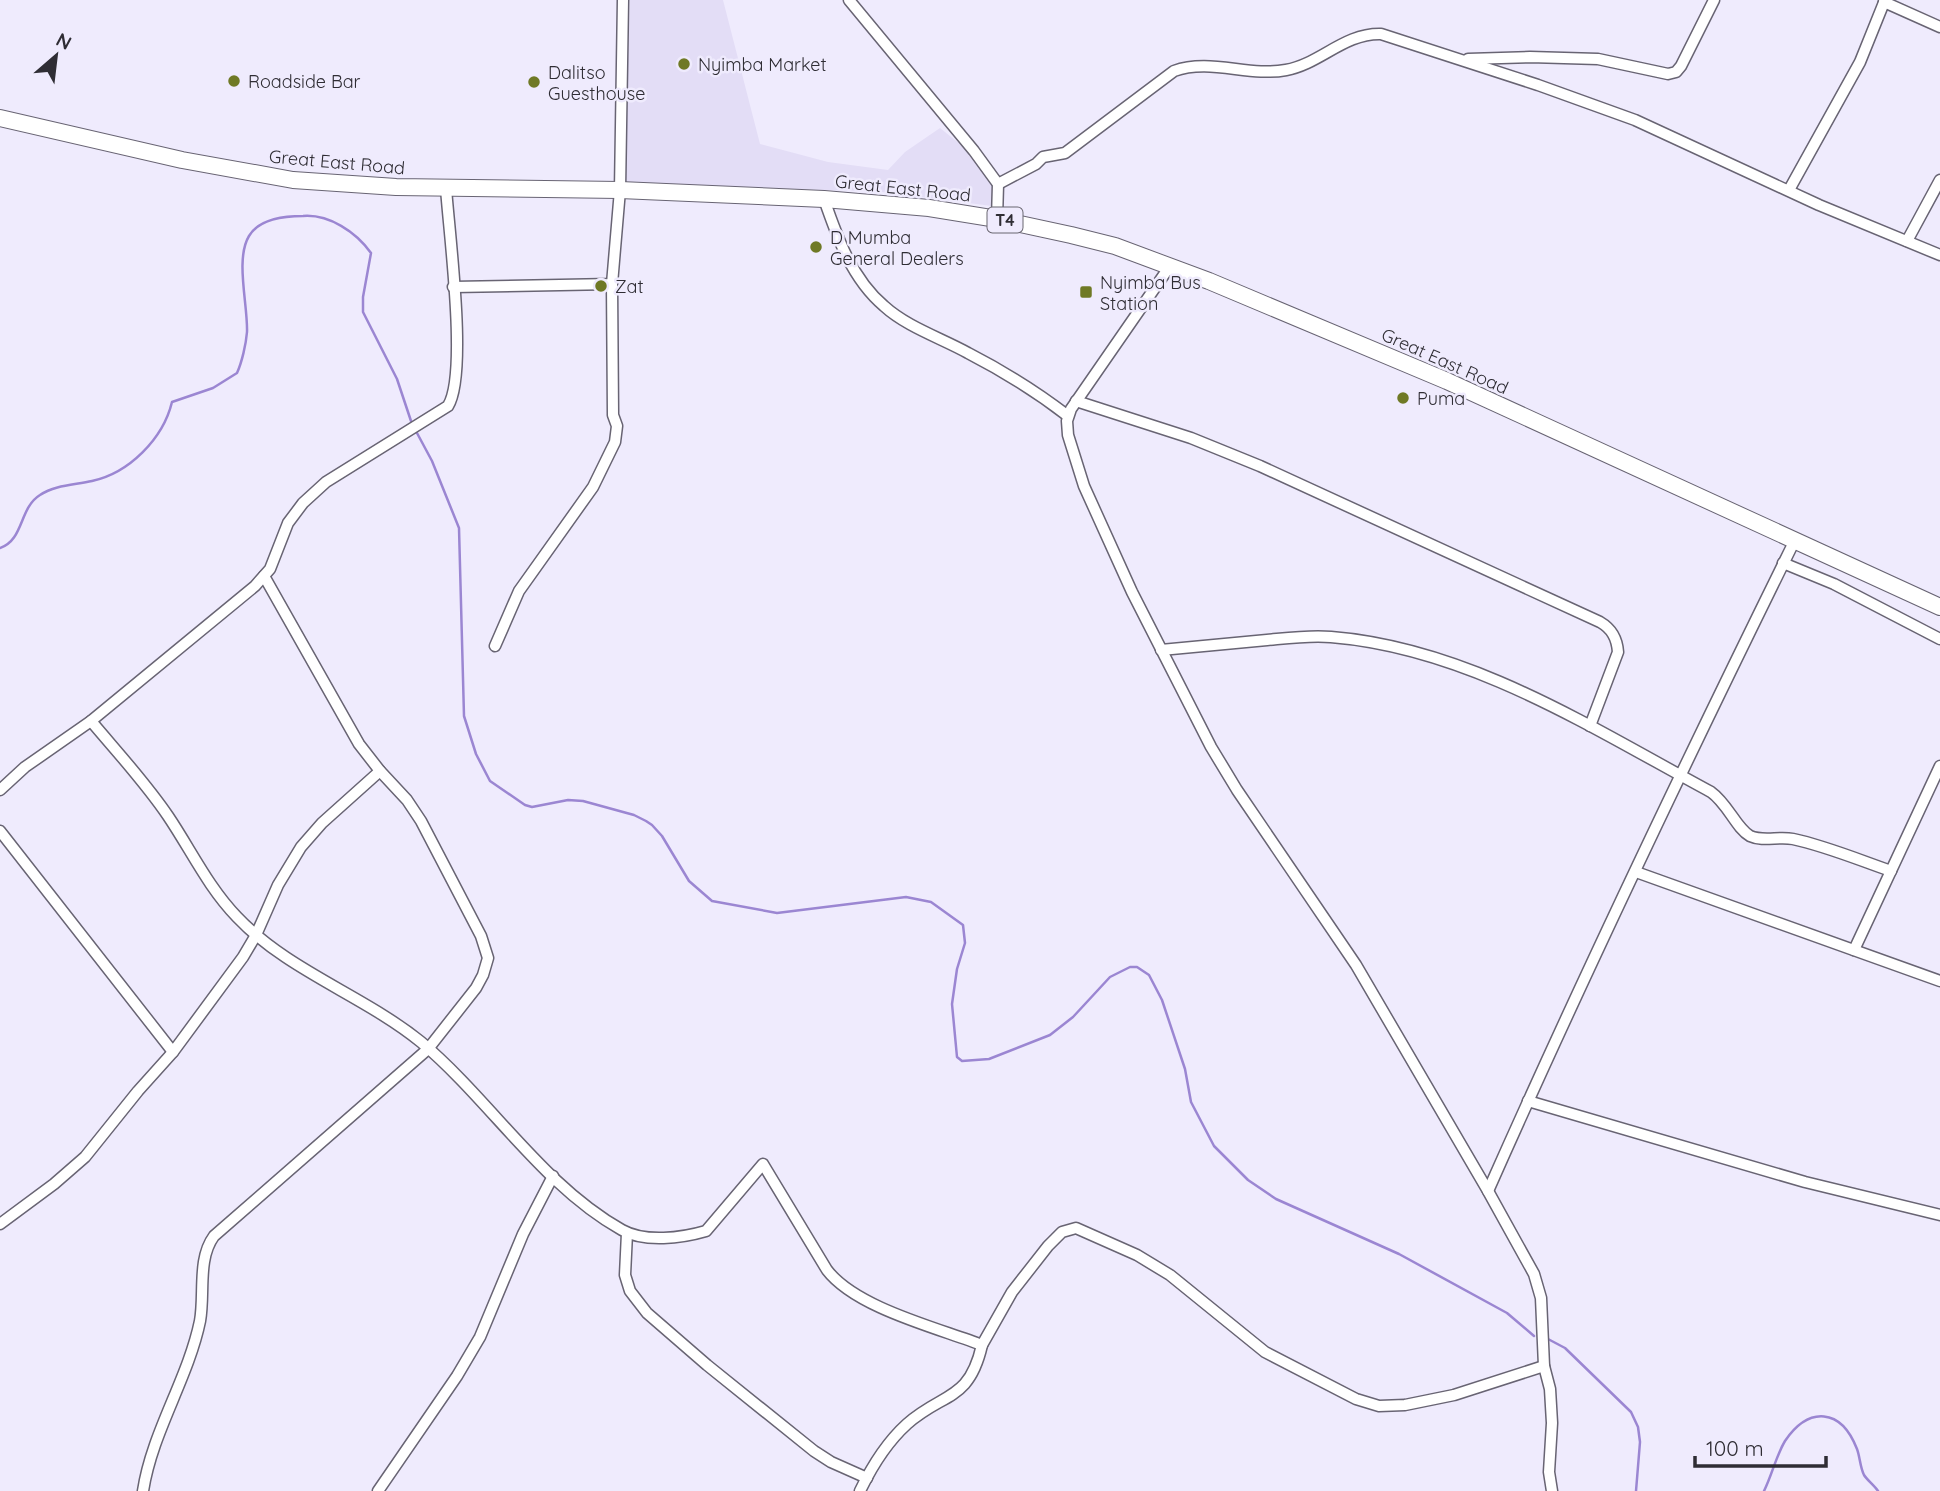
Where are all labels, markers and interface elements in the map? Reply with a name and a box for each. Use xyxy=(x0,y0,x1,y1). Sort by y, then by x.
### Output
north arrow xyxy=(21,21,91,91)
text: N xyxy=(52,27,76,55)
place label: Nyimba Market xyxy=(698,53,827,76)
marker: Nyimba Market xyxy=(676,56,692,72)
place label: Dalitso Guesthouse xyxy=(548,61,645,105)
place label: Roadside Bar xyxy=(248,70,361,93)
marker: Roadside Bar xyxy=(226,73,242,89)
marker: Dalitso Guesthouse xyxy=(526,74,542,90)
street label: Great East Road xyxy=(268,145,406,179)
street label: Great East Road xyxy=(834,169,972,207)
road number: T4 xyxy=(988,208,1023,232)
place label: D Mumba General Dealers xyxy=(830,226,964,270)
marker: D Mumba General Dealers xyxy=(808,239,824,255)
place label: Nyimba Bus Station xyxy=(1100,271,1201,315)
place label: Zat xyxy=(615,275,644,298)
marker: Zat xyxy=(593,278,609,294)
marker: Nyimba Bus Station xyxy=(1078,284,1094,300)
street label: Great East Road xyxy=(1378,323,1512,399)
place label: Puma xyxy=(1417,387,1465,410)
marker: Puma xyxy=(1395,390,1411,406)
scale bar xyxy=(1695,1424,1826,1468)
text: 100 m xyxy=(1706,1435,1764,1461)

